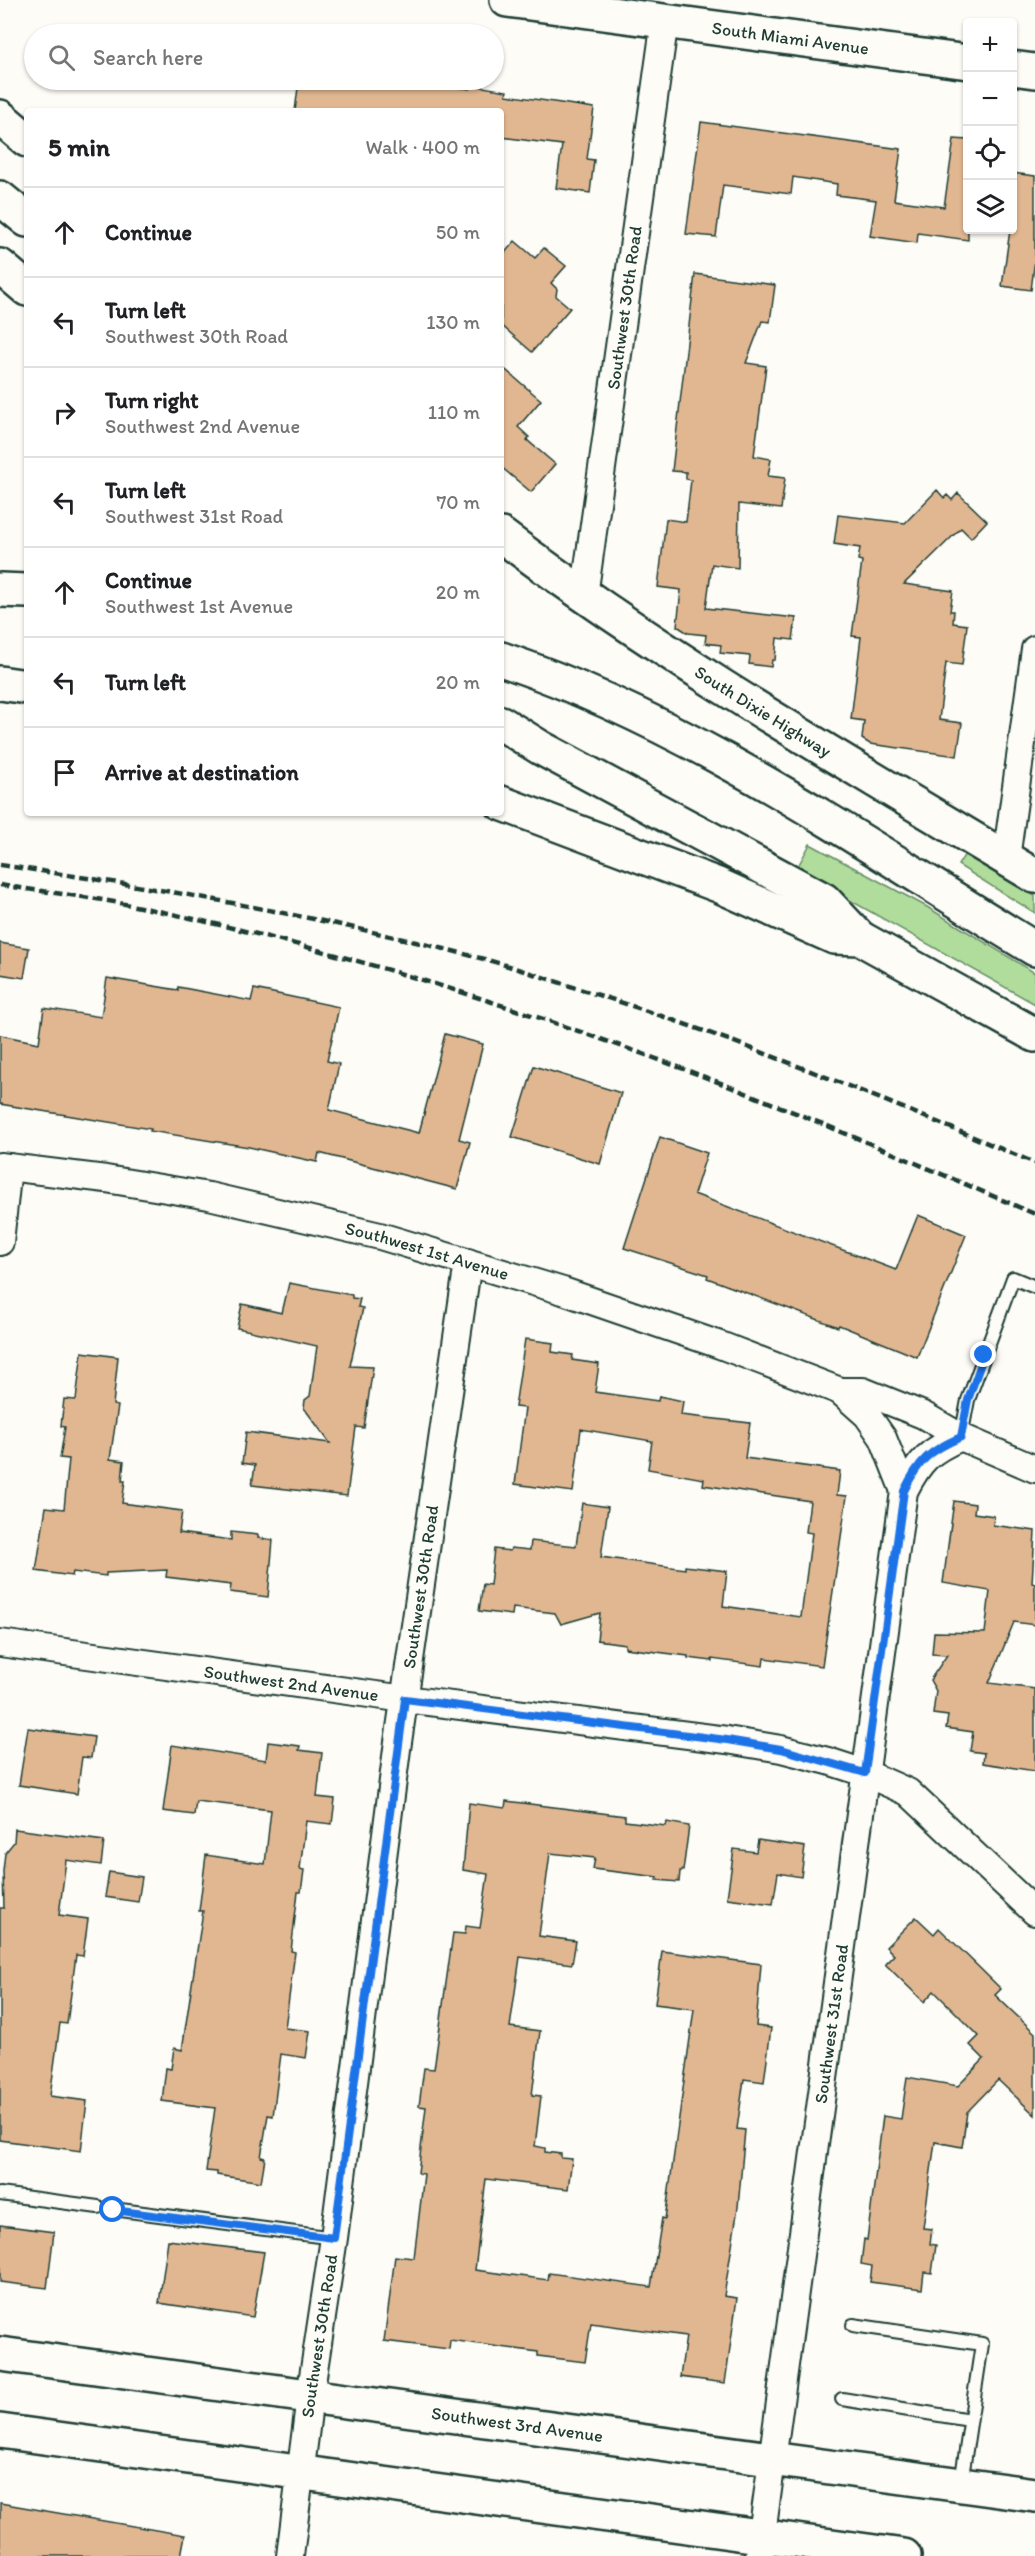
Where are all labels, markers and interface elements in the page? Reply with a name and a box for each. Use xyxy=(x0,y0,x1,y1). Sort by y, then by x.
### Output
street label: South Miami Avenue xyxy=(711,17,870,60)
map controls xyxy=(963,18,1017,234)
button: + xyxy=(963,18,1017,72)
search box xyxy=(24,24,504,90)
icon: search xyxy=(45,41,78,74)
text: Search here xyxy=(93,44,203,71)
button: − xyxy=(963,72,1017,126)
button: locate xyxy=(963,126,1017,180)
text: 5 min xyxy=(48,131,110,163)
text: Walk · 400 m xyxy=(366,135,480,159)
button: layers xyxy=(963,180,1017,234)
icon: ahead xyxy=(48,216,81,249)
text: Continue xyxy=(105,219,192,246)
text: 50 m xyxy=(436,220,480,244)
street label: Southwest 30th Road xyxy=(602,224,647,391)
text: Turn left xyxy=(105,297,186,324)
icon: left xyxy=(48,306,81,339)
text: 130 m xyxy=(426,310,480,334)
text: Southwest 30th Road xyxy=(105,324,288,348)
text: Turn right xyxy=(105,387,199,414)
icon: right xyxy=(48,396,81,429)
text: 110 m xyxy=(428,400,480,424)
text: Southwest 2nd Avenue xyxy=(105,414,300,438)
text: Turn left xyxy=(105,477,186,504)
icon: left xyxy=(48,486,81,519)
text: 70 m xyxy=(436,490,480,514)
text: Southwest 31st Road xyxy=(105,504,283,528)
text: Continue xyxy=(105,567,192,594)
icon: ahead xyxy=(48,576,81,609)
text: 20 m xyxy=(436,580,480,604)
text: Southwest 1st Avenue xyxy=(105,594,293,618)
street label: South Dixie Highway xyxy=(691,661,836,762)
icon: left xyxy=(48,666,81,699)
text: Turn left xyxy=(105,669,186,696)
text: 20 m xyxy=(436,670,480,694)
icon: arrive xyxy=(48,756,81,789)
text: Arrive at destination xyxy=(105,759,299,786)
street label: Southwest 1st Avenue xyxy=(343,1217,511,1285)
route end xyxy=(970,1341,996,1367)
street label: Southwest 30th Road xyxy=(398,1503,443,1670)
street label: Southwest 2nd Avenue xyxy=(203,1660,380,1706)
street label: Southwest 31st Road xyxy=(810,1943,853,2105)
route start xyxy=(99,2196,125,2222)
street label: Southwest 30th Road xyxy=(296,2252,342,2419)
street label: Southwest 3rd Avenue xyxy=(430,2402,604,2447)

